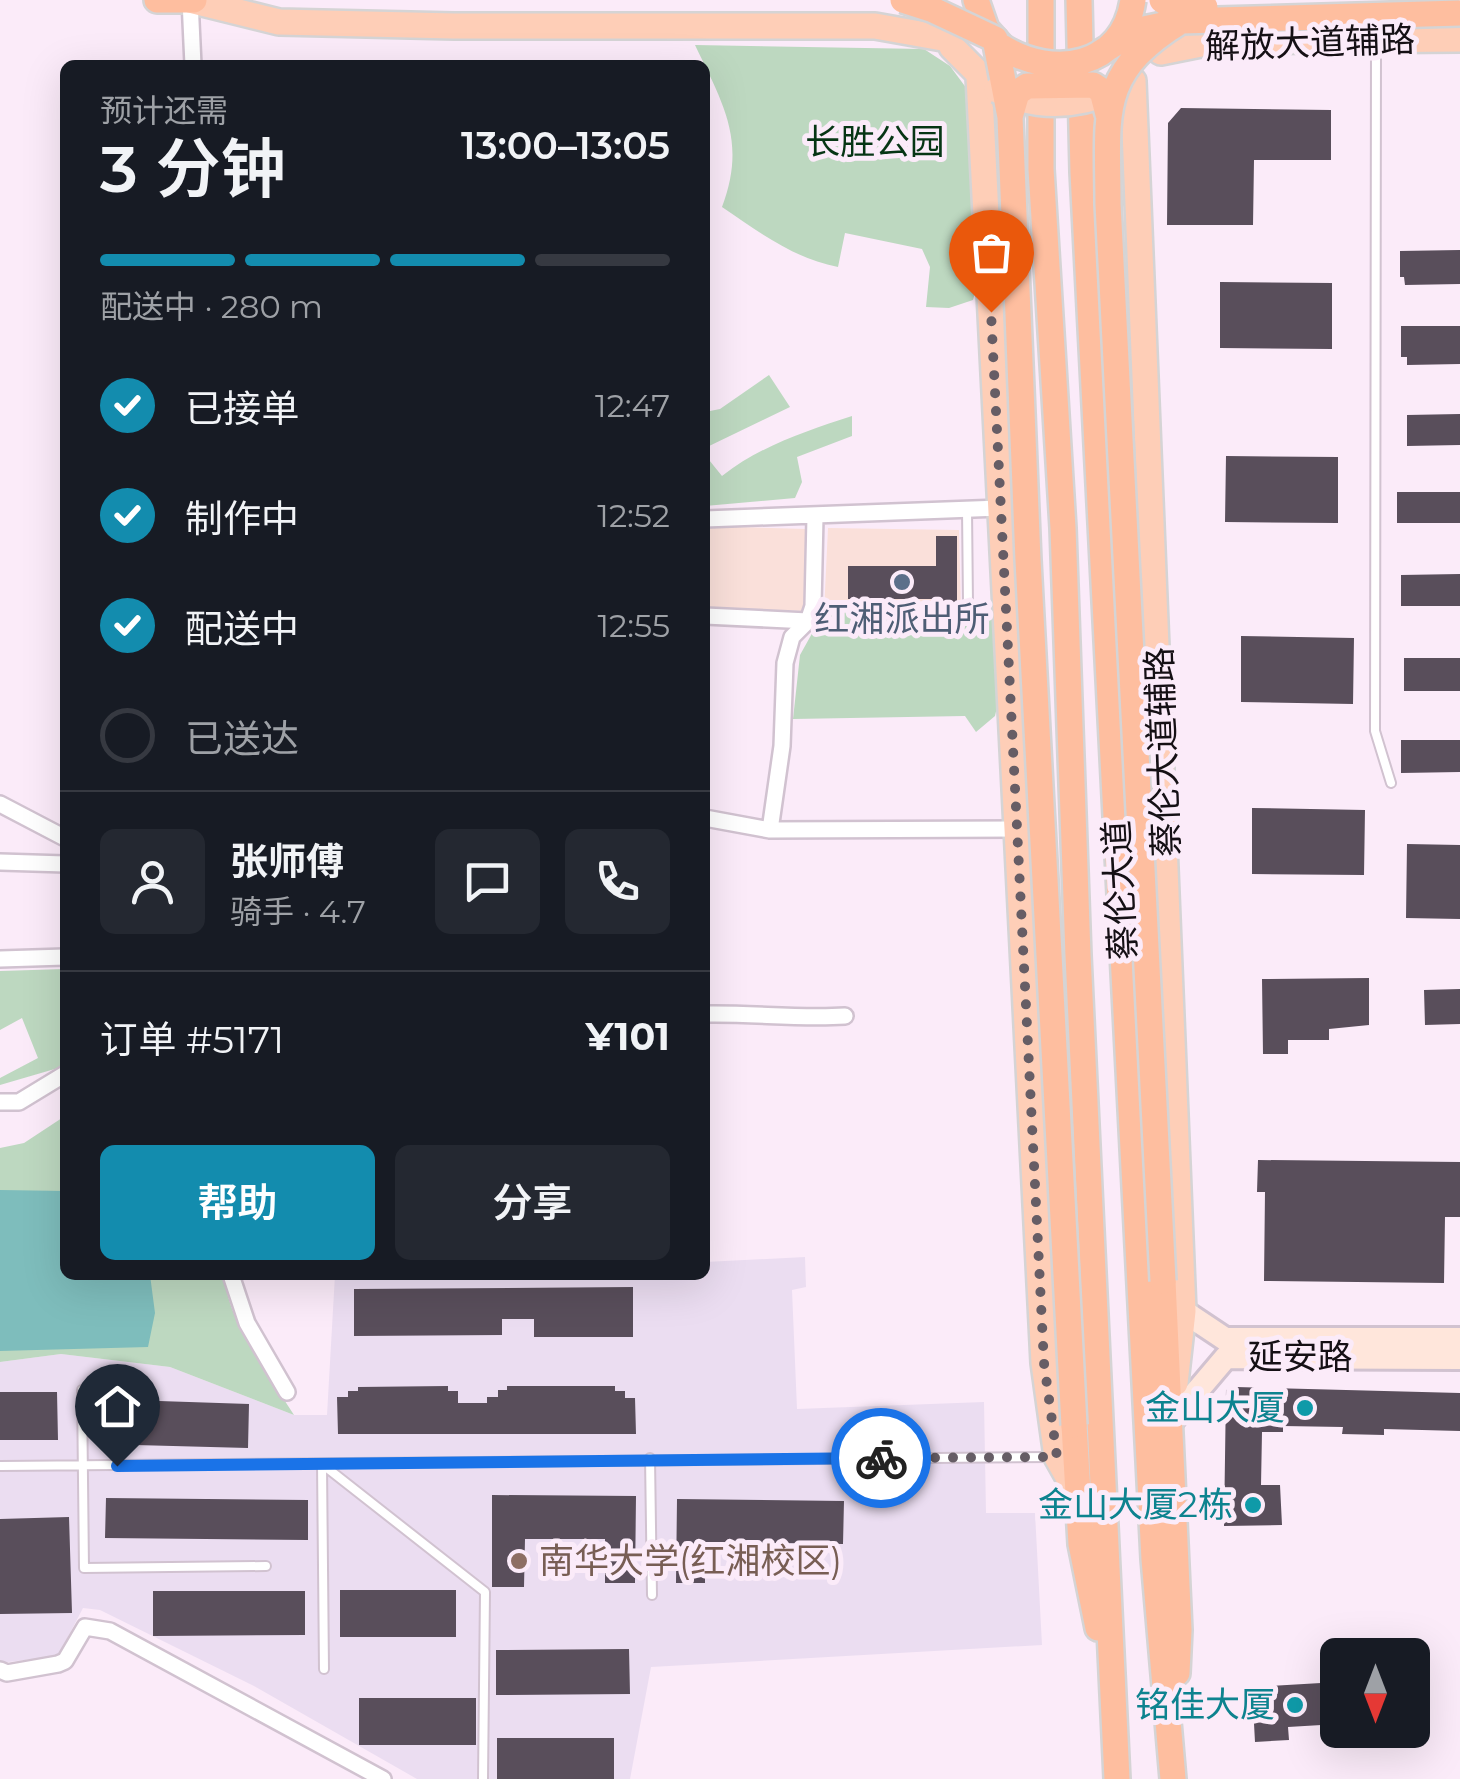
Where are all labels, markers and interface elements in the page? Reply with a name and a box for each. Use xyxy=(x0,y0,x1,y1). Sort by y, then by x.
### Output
street label: 解放大道辅路 xyxy=(1204,17,1416,68)
text: 预计还需 xyxy=(100,91,228,130)
park label: 长胜公园 xyxy=(805,120,945,163)
text: 13:00–13:05 xyxy=(461,122,670,169)
text: 3 分钟 xyxy=(100,129,286,208)
pin xyxy=(949,210,1034,313)
icon: bag xyxy=(964,225,1019,280)
text: 配送中 · 280 m xyxy=(100,287,323,326)
icon: check xyxy=(100,378,155,433)
text: 已接单 xyxy=(185,385,299,432)
text: 12:47 xyxy=(595,386,670,425)
icon: check xyxy=(100,488,155,543)
text: 制作中 xyxy=(185,495,299,542)
text: 12:52 xyxy=(597,496,670,535)
marker: 红湘派出所 xyxy=(891,571,913,593)
place label: 红湘派出所 xyxy=(814,597,990,640)
icon: check xyxy=(100,598,155,653)
text: 配送中 xyxy=(185,605,299,652)
text: 12:55 xyxy=(597,606,670,645)
street label: 蔡伦大道辅路 xyxy=(1137,646,1188,858)
text: 已送达 xyxy=(185,715,299,762)
street label: 蔡伦大道 xyxy=(1094,819,1145,961)
button: person xyxy=(100,829,205,934)
button: chat xyxy=(435,829,540,934)
button: phone xyxy=(565,829,670,934)
text: 张师傅 xyxy=(230,838,344,885)
text: 骑手 · 4.7 xyxy=(230,892,366,931)
text: ¥101 xyxy=(585,1013,670,1060)
text: 订单 #5171 xyxy=(100,1016,284,1063)
button: 帮助 xyxy=(100,1145,375,1260)
button: 分享 xyxy=(395,1145,670,1260)
street label: 延安路 xyxy=(1247,1335,1353,1378)
pin xyxy=(75,1364,160,1467)
icon: home xyxy=(90,1379,145,1434)
place label: 金山大厦 xyxy=(1145,1386,1285,1429)
marker: 金山大厦 xyxy=(1294,1397,1316,1419)
courier xyxy=(831,1408,931,1508)
icon: bike xyxy=(854,1431,909,1486)
place label: 金山大厦2栋 xyxy=(1038,1483,1233,1526)
marker: 金山大厦2栋 xyxy=(1242,1494,1264,1516)
place label: 南华大学(红湘校区) xyxy=(539,1539,842,1582)
marker: 南华大学(红湘校区) xyxy=(508,1550,530,1572)
north arrow xyxy=(1320,1638,1430,1748)
map controls xyxy=(1320,1638,1430,1748)
place label: 铭佳大厦 xyxy=(1135,1683,1275,1726)
marker: 铭佳大厦 xyxy=(1284,1694,1306,1716)

